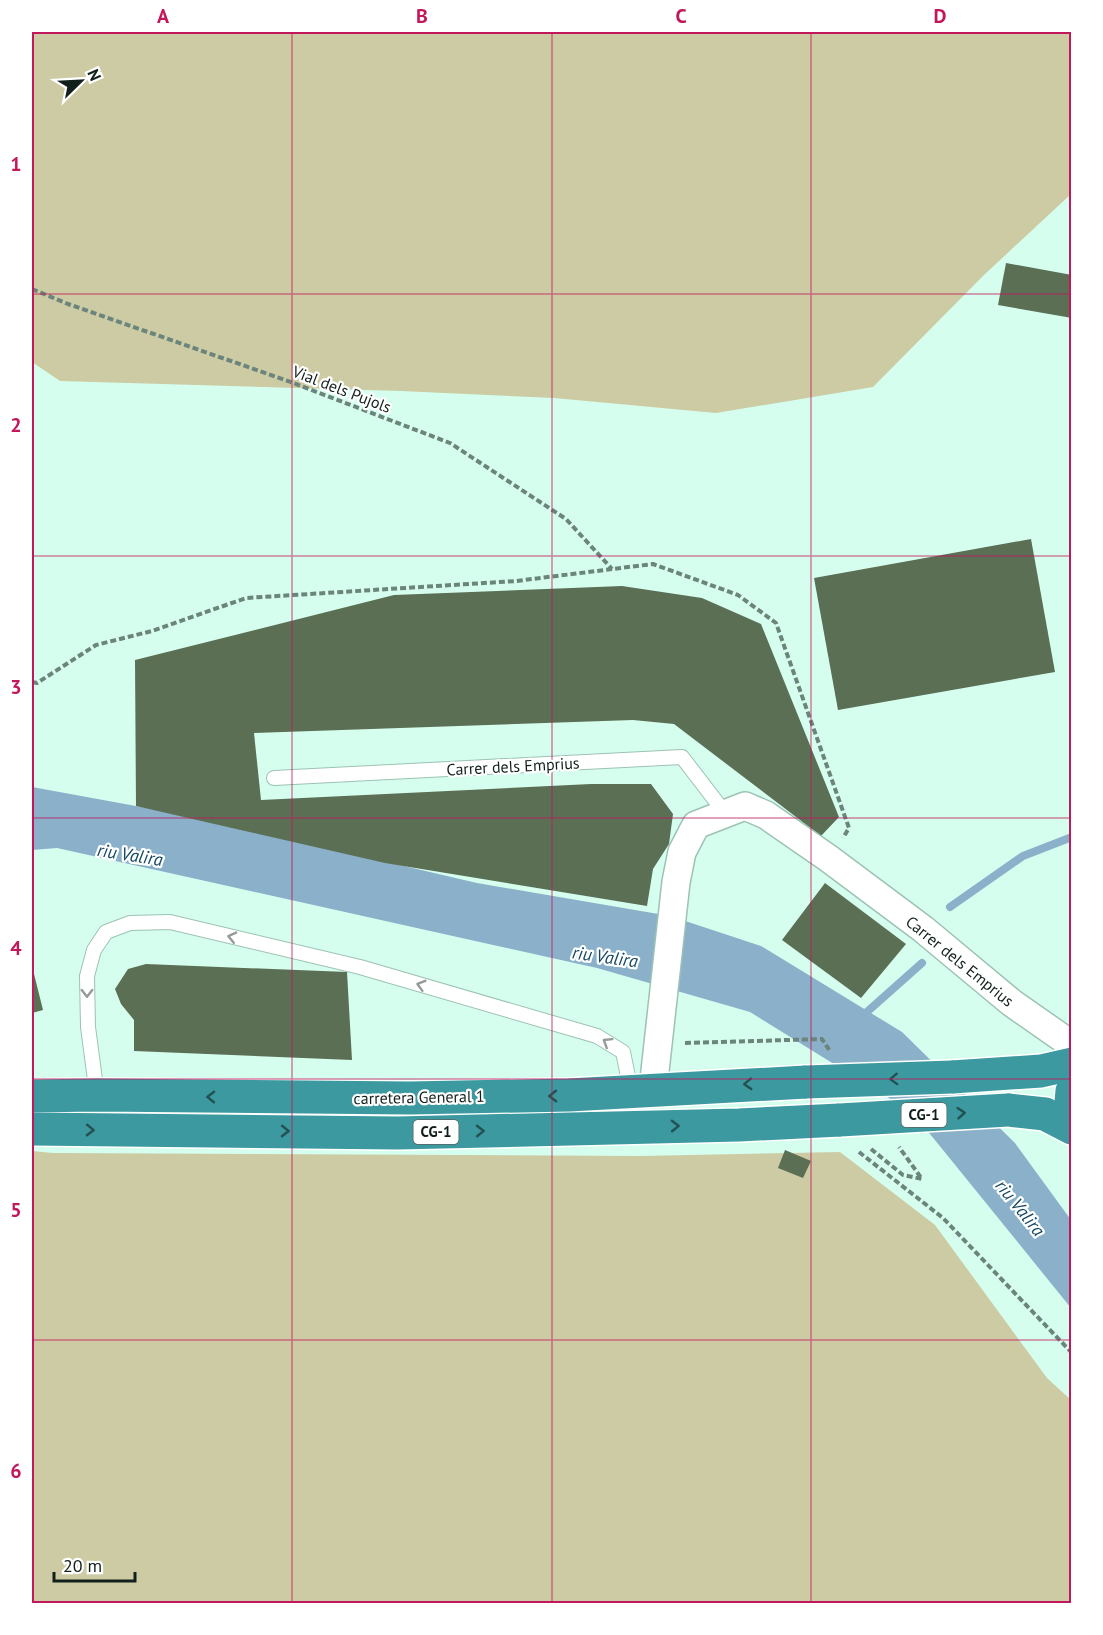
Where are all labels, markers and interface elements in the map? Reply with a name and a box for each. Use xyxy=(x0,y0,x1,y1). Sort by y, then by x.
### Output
text: A xyxy=(157,3,170,29)
text: B xyxy=(416,3,428,29)
text: C xyxy=(675,3,687,29)
text: D xyxy=(934,3,947,29)
north arrow xyxy=(51,51,111,111)
text: N xyxy=(83,66,106,84)
text: 1 xyxy=(10,151,22,177)
street label: Vial dels Pujols xyxy=(289,361,394,417)
text: 2 xyxy=(10,412,22,438)
text: 3 xyxy=(10,674,22,700)
street label: Carrer dels Emprius xyxy=(446,753,580,779)
water label: riu Valira xyxy=(96,838,165,871)
street label: Carrer dels Emprius xyxy=(902,911,1018,1011)
one-way arrow xyxy=(227,931,237,944)
text: 4 xyxy=(10,935,22,961)
water label: riu Valira xyxy=(571,941,640,973)
one-way arrow xyxy=(416,980,427,992)
one-way arrow xyxy=(81,988,94,997)
one-way arrow xyxy=(603,1038,613,1050)
one-way arrow xyxy=(889,1072,898,1085)
one-way arrow xyxy=(743,1078,752,1091)
street label: carretera General 1 xyxy=(353,1086,485,1108)
one-way arrow xyxy=(548,1089,557,1102)
one-way arrow xyxy=(206,1091,215,1103)
road number: CG-1 xyxy=(902,1103,946,1127)
one-way arrow xyxy=(957,1106,966,1119)
road number: CG-1 xyxy=(414,1120,458,1144)
one-way arrow xyxy=(670,1120,679,1133)
one-way arrow xyxy=(85,1124,94,1136)
one-way arrow xyxy=(280,1125,289,1137)
one-way arrow xyxy=(475,1125,484,1137)
water label: riu Valira xyxy=(991,1175,1050,1241)
text: 5 xyxy=(10,1197,22,1223)
text: 6 xyxy=(10,1458,22,1484)
scale bar xyxy=(54,1545,135,1583)
text: 20 m xyxy=(63,1554,102,1577)

